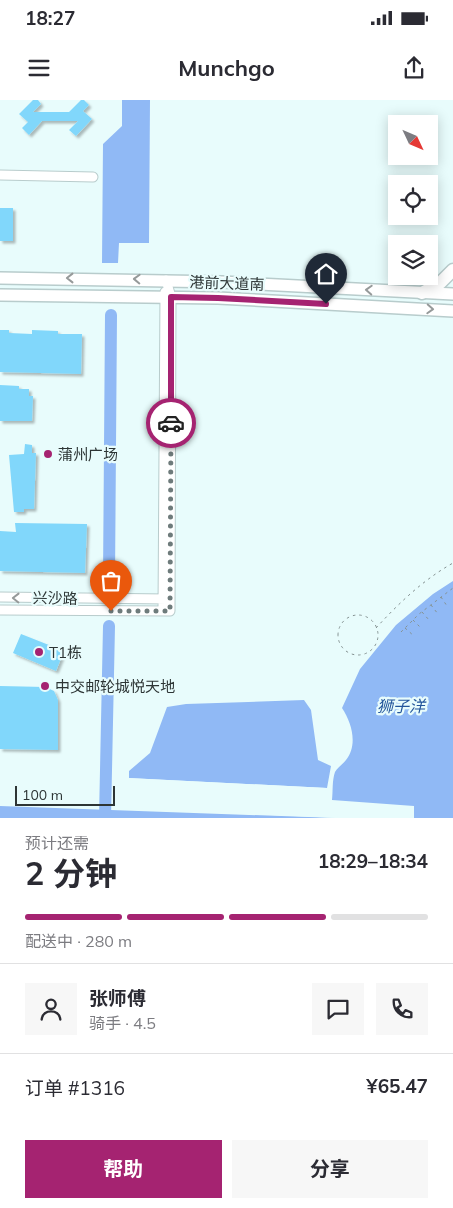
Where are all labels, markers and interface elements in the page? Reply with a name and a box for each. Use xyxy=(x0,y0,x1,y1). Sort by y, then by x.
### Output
text: 18:27 xyxy=(25,6,75,30)
icon: menu xyxy=(25,54,53,82)
text: Munchgo xyxy=(178,54,275,82)
icon: share xyxy=(400,54,428,82)
north arrow xyxy=(388,115,438,165)
map controls xyxy=(388,115,438,285)
button: locate xyxy=(388,175,438,225)
button: layers xyxy=(388,235,438,285)
pin xyxy=(305,253,347,304)
icon: home xyxy=(312,260,340,288)
street label: 港前大道南 xyxy=(189,272,265,294)
one-way arrow xyxy=(66,273,74,283)
one-way arrow xyxy=(133,274,141,285)
one-way arrow xyxy=(365,284,373,295)
one-way arrow xyxy=(426,304,434,315)
courier xyxy=(146,398,196,448)
icon: car xyxy=(157,409,185,437)
place label: 蒲州广场 xyxy=(58,445,118,464)
marker: 蒲州广场 xyxy=(42,448,54,460)
pin xyxy=(90,560,132,611)
icon: bag xyxy=(97,567,125,595)
street label: 兴沙路 xyxy=(32,588,78,608)
one-way arrow xyxy=(12,592,20,603)
place label: T1栋 xyxy=(49,643,82,662)
marker: T1栋 xyxy=(33,646,45,658)
place label: 中交邮轮城悦天地 xyxy=(55,677,175,696)
marker: 中交邮轮城悦天地 xyxy=(39,680,51,692)
water label: 狮子洋 xyxy=(377,696,427,716)
scale bar xyxy=(15,783,115,806)
text: 100 m xyxy=(22,786,63,804)
text: 预计还需 xyxy=(25,833,89,853)
text: 18:29–18:34 xyxy=(318,849,428,873)
text: 2 分钟 xyxy=(25,853,117,893)
text: 配送中 · 280 m xyxy=(25,931,132,951)
button: person xyxy=(25,983,77,1035)
button: chat xyxy=(312,983,364,1035)
button: phone xyxy=(376,983,428,1035)
text: 张师傅 xyxy=(89,986,146,1010)
text: 骑手 · 4.5 xyxy=(89,1013,156,1033)
text: ¥65.47 xyxy=(366,1074,428,1098)
text: 订单 #1316 xyxy=(25,1076,125,1100)
button: 帮助 xyxy=(25,1140,222,1198)
button: 分享 xyxy=(232,1140,428,1198)

